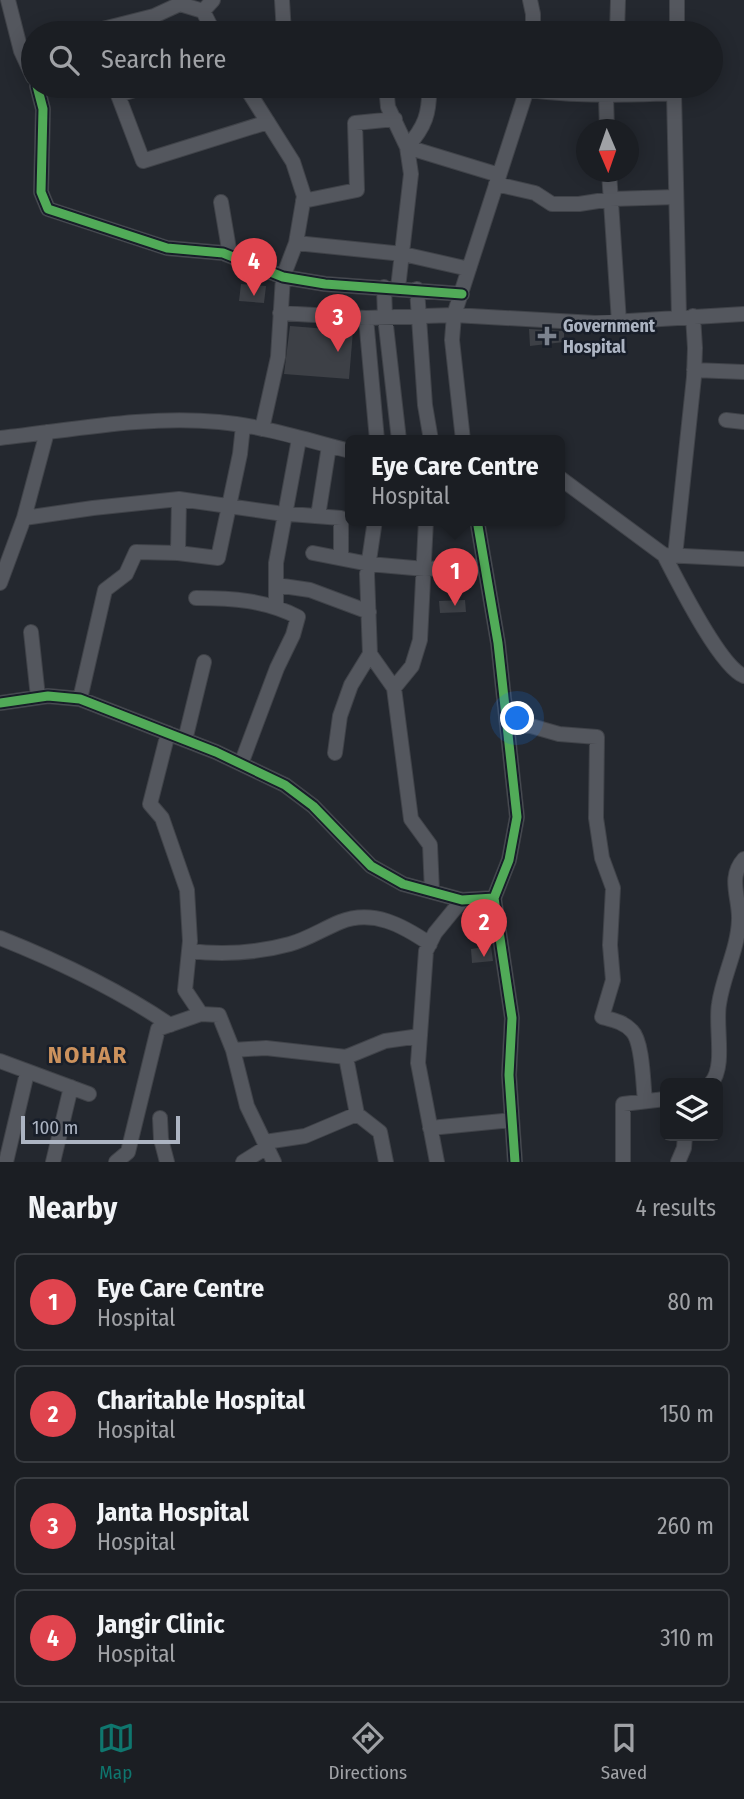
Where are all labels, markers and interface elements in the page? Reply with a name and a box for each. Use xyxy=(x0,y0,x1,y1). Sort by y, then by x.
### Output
search box xyxy=(21,21,723,98)
icon: search xyxy=(45,41,83,79)
text: Search here xyxy=(101,44,226,75)
north arrow xyxy=(576,119,639,182)
pin: 4 xyxy=(231,238,277,296)
pin: 3 xyxy=(315,294,361,352)
place label: Government Hospital xyxy=(563,315,656,358)
marker: Government Hospital xyxy=(537,326,557,346)
popup xyxy=(345,435,565,526)
text: Eye Care Centre xyxy=(371,451,539,482)
text: Hospital xyxy=(371,482,450,510)
pin: 1 xyxy=(432,548,478,606)
your location xyxy=(500,701,534,735)
pin: 2 xyxy=(461,899,507,957)
district label: NOHAR xyxy=(48,1041,128,1069)
map controls xyxy=(660,1078,723,1141)
button: layers xyxy=(660,1078,723,1141)
scale bar xyxy=(21,1113,180,1145)
text: 100 m xyxy=(32,1116,78,1139)
text: Nearby xyxy=(28,1190,117,1226)
text: 4 results xyxy=(635,1194,716,1222)
text: Eye Care Centre xyxy=(97,1273,264,1304)
text: 1 xyxy=(48,1288,58,1316)
text: 80 m xyxy=(667,1288,714,1316)
text: Hospital xyxy=(97,1304,175,1332)
text: Charitable Hospital xyxy=(97,1385,305,1416)
text: 2 xyxy=(48,1400,58,1428)
text: 150 m xyxy=(659,1400,714,1428)
text: Hospital xyxy=(97,1416,175,1444)
text: Janta Hospital xyxy=(97,1497,249,1528)
text: 3 xyxy=(48,1512,58,1540)
text: 260 m xyxy=(657,1512,714,1540)
text: Hospital xyxy=(97,1528,175,1556)
text: Jangir Clinic xyxy=(97,1609,225,1640)
text: 4 xyxy=(47,1624,59,1652)
text: 310 m xyxy=(660,1624,714,1652)
text: Hospital xyxy=(97,1640,175,1668)
tab: Map xyxy=(97,1719,135,1784)
tab: Directions xyxy=(329,1719,407,1784)
tab: Saved xyxy=(601,1719,647,1784)

